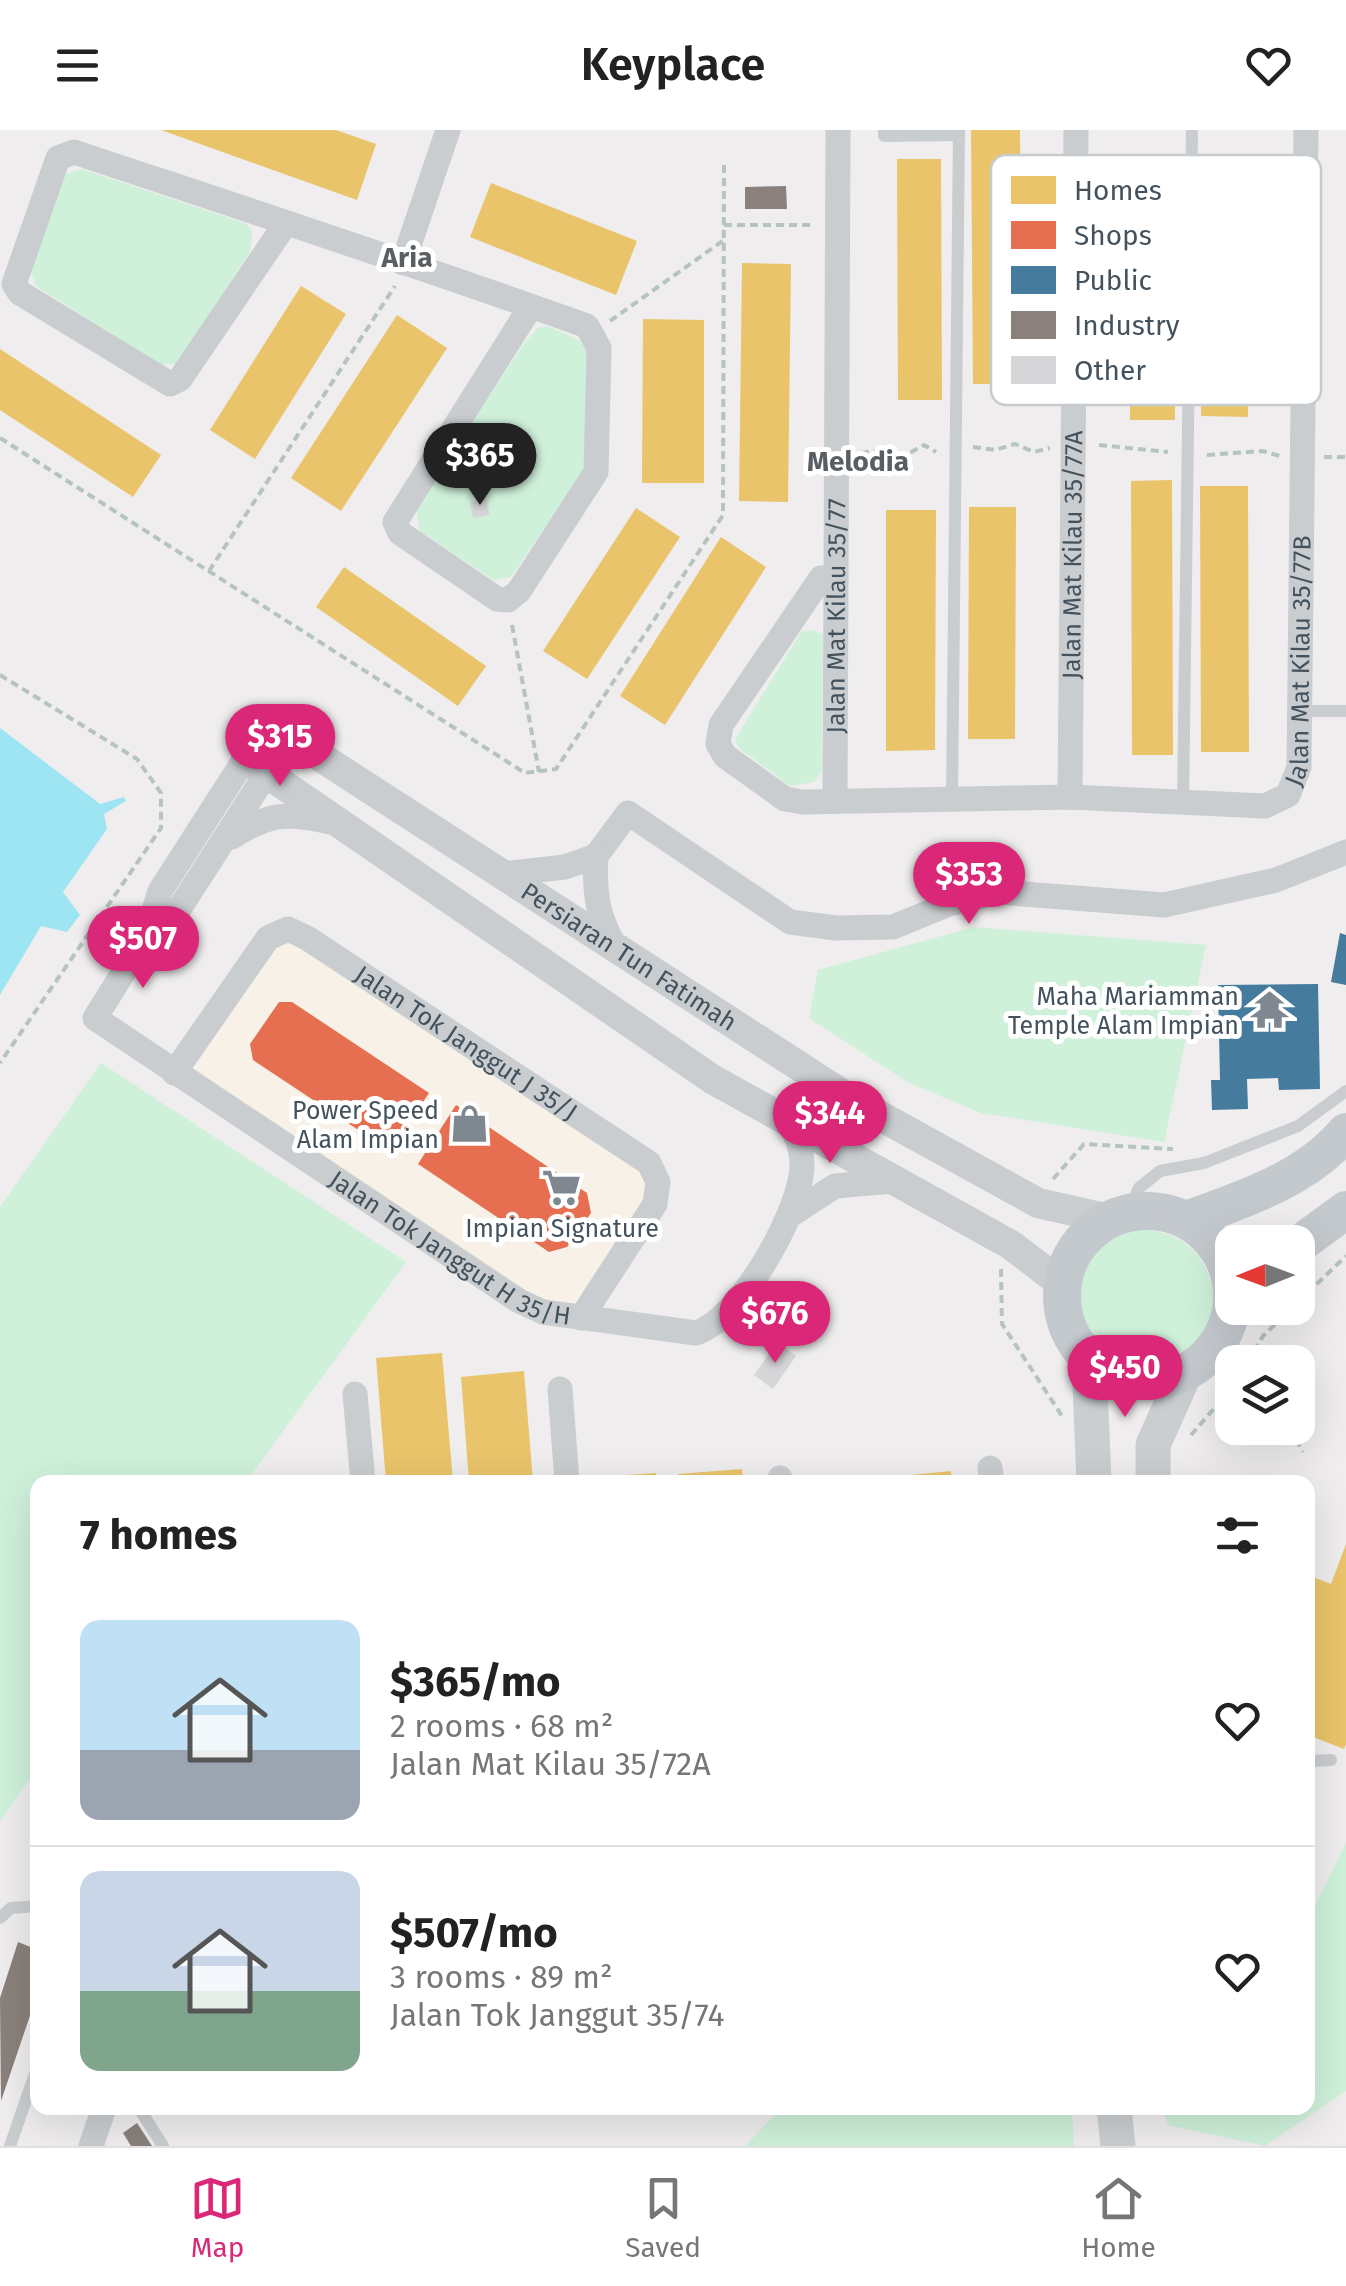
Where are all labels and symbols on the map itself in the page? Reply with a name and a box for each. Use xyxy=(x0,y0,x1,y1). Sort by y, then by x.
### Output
legend xyxy=(991,155,1321,405)
text: Homes xyxy=(1074,174,1162,207)
text: Shops xyxy=(1074,219,1152,252)
district label: Aria xyxy=(381,241,433,274)
text: Public xyxy=(1074,264,1152,297)
text: Industry xyxy=(1074,309,1180,342)
text: Other xyxy=(1074,354,1146,387)
pin: $365 xyxy=(421,423,539,508)
street label: Jalan Mat Kilau 35/77A xyxy=(1057,430,1089,680)
district label: Melodia xyxy=(807,445,909,478)
street label: Jalan Mat Kilau 35/77 xyxy=(821,498,852,734)
street label: Jalan Mat Kilau 35/77B xyxy=(1279,535,1318,791)
pin: $315 xyxy=(221,704,339,789)
pin: $353 xyxy=(910,842,1028,927)
street label: Persiaran Tun Fatimah xyxy=(515,877,742,1038)
pin: $507 xyxy=(84,906,202,991)
street label: Jalan Tok Janggut J 35/J xyxy=(349,960,583,1128)
place label: Maha Mariamman Temple Alam Impian xyxy=(1008,982,1239,1041)
temple icon: Maha Mariamman Temple Alam Impian xyxy=(1248,989,1290,1031)
pin: $344 xyxy=(771,1081,889,1166)
place label: Power Speed Alam Impian xyxy=(292,1096,439,1155)
shop icon: Power Speed Alam Impian xyxy=(448,1103,490,1145)
street label: Jalan Tok Janggut H 35/H xyxy=(323,1165,572,1332)
supermarket icon: Impian Signature xyxy=(541,1166,583,1208)
place label: Impian Signature xyxy=(465,1214,659,1244)
north arrow xyxy=(1215,1225,1315,1325)
pin: $676 xyxy=(716,1281,834,1366)
pin: $450 xyxy=(1066,1335,1184,1420)

